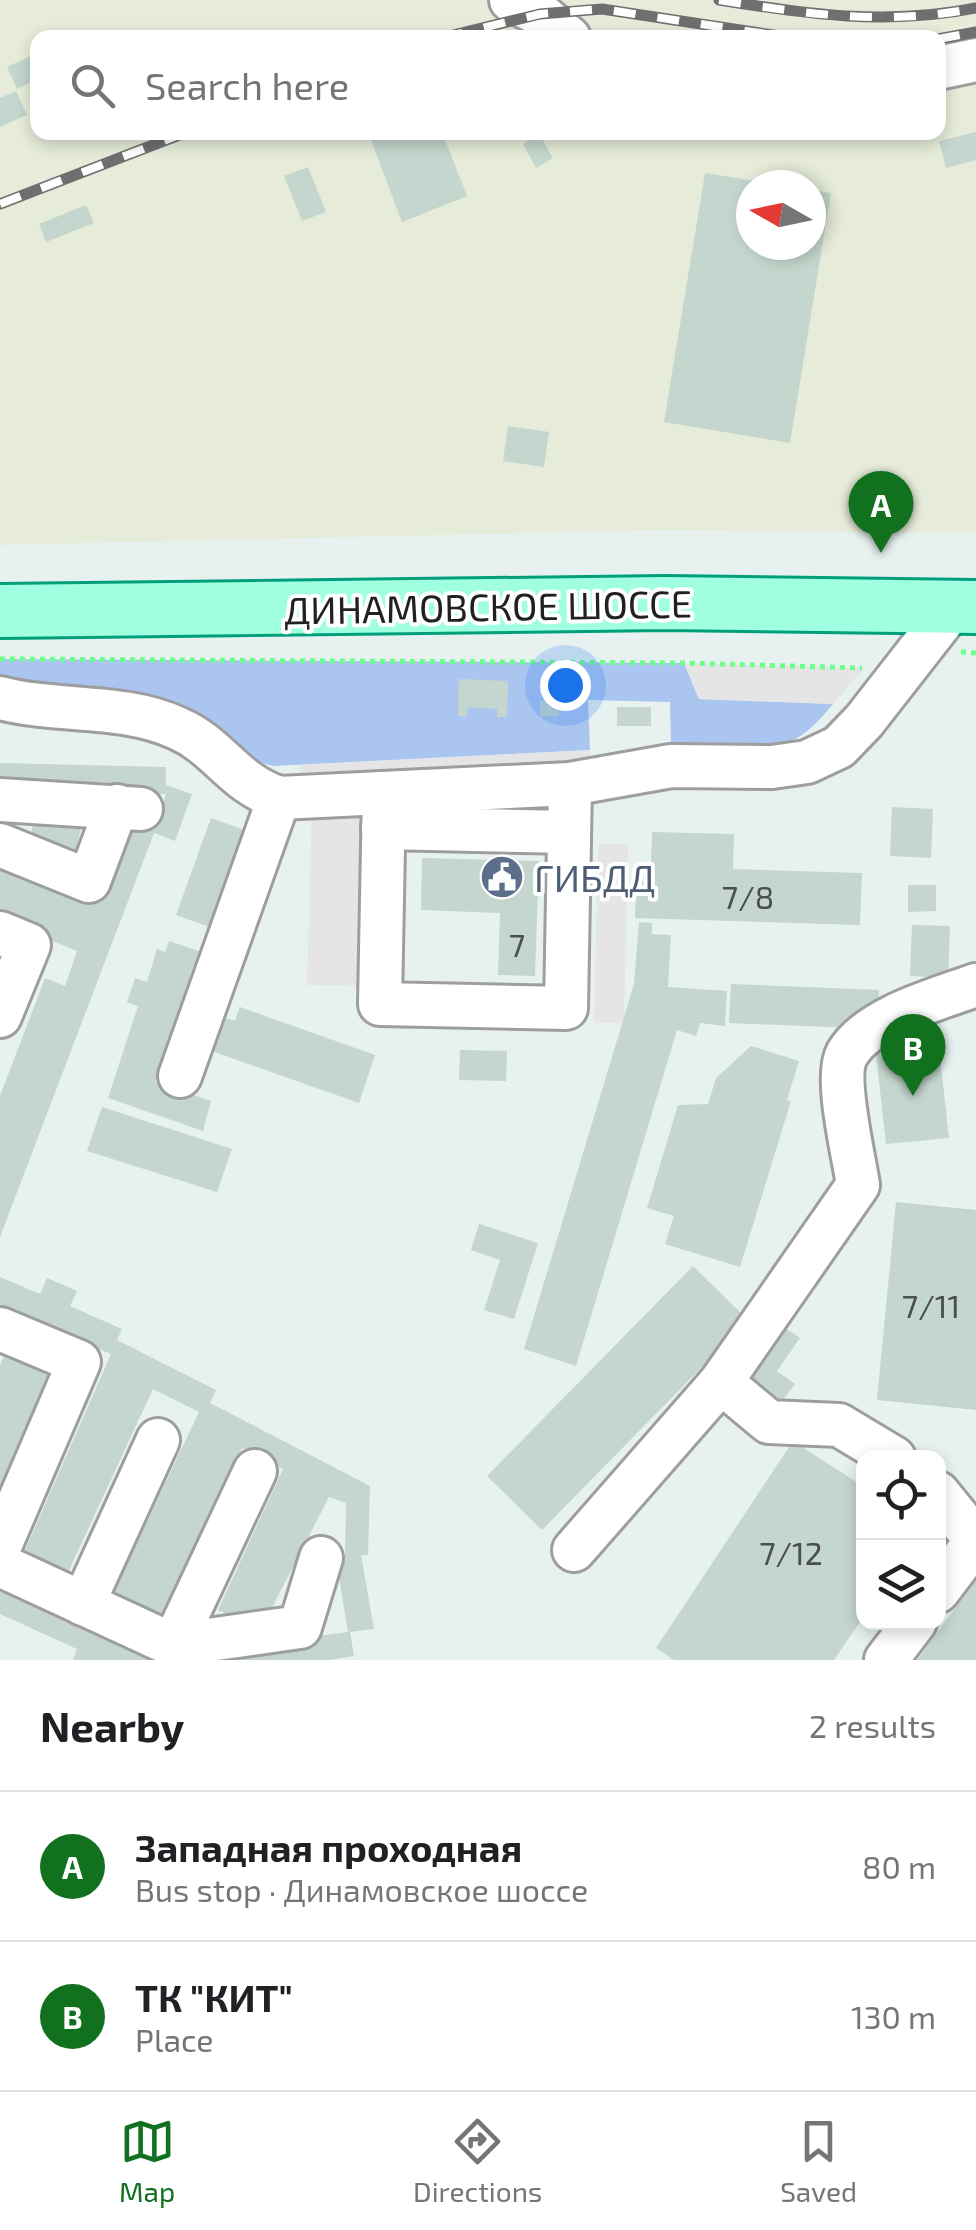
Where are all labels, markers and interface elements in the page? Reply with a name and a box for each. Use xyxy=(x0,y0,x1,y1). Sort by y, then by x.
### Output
search box xyxy=(30,30,946,140)
icon: search xyxy=(65,58,120,113)
text: Search here xyxy=(145,62,349,108)
north arrow xyxy=(736,170,826,260)
pin: A xyxy=(848,470,914,553)
street label: ДИНАМОВСКОЕ ШОССЕ xyxy=(284,579,692,633)
your location xyxy=(540,660,591,711)
public building icon: ГИБДД xyxy=(479,854,525,900)
place label: ГИБДД xyxy=(534,854,655,900)
house number: 7/8 xyxy=(722,877,774,915)
house number: 7 xyxy=(509,925,525,963)
pin: B xyxy=(880,1014,946,1096)
house number: 7/11 xyxy=(902,1286,960,1324)
map controls xyxy=(856,1450,946,1630)
button: locate xyxy=(856,1450,946,1540)
house number: 7/12 xyxy=(759,1533,823,1571)
button: layers xyxy=(856,1540,946,1630)
text: Nearby xyxy=(40,1700,184,1750)
text: 2 results xyxy=(809,1706,936,1744)
text: Западная проходная xyxy=(135,1824,522,1870)
text: A xyxy=(62,1847,83,1885)
text: 80 m xyxy=(862,1847,936,1885)
text: Bus stop · Динамовское шоссе xyxy=(135,1870,588,1908)
text: ТК "КИТ" xyxy=(135,1974,293,2020)
text: B xyxy=(62,1997,83,2035)
text: 130 m xyxy=(851,1997,936,2035)
text: Place xyxy=(135,2020,214,2058)
tab: Map xyxy=(119,2114,175,2208)
tab: Directions xyxy=(413,2114,542,2208)
tab: Saved xyxy=(780,2114,857,2208)

